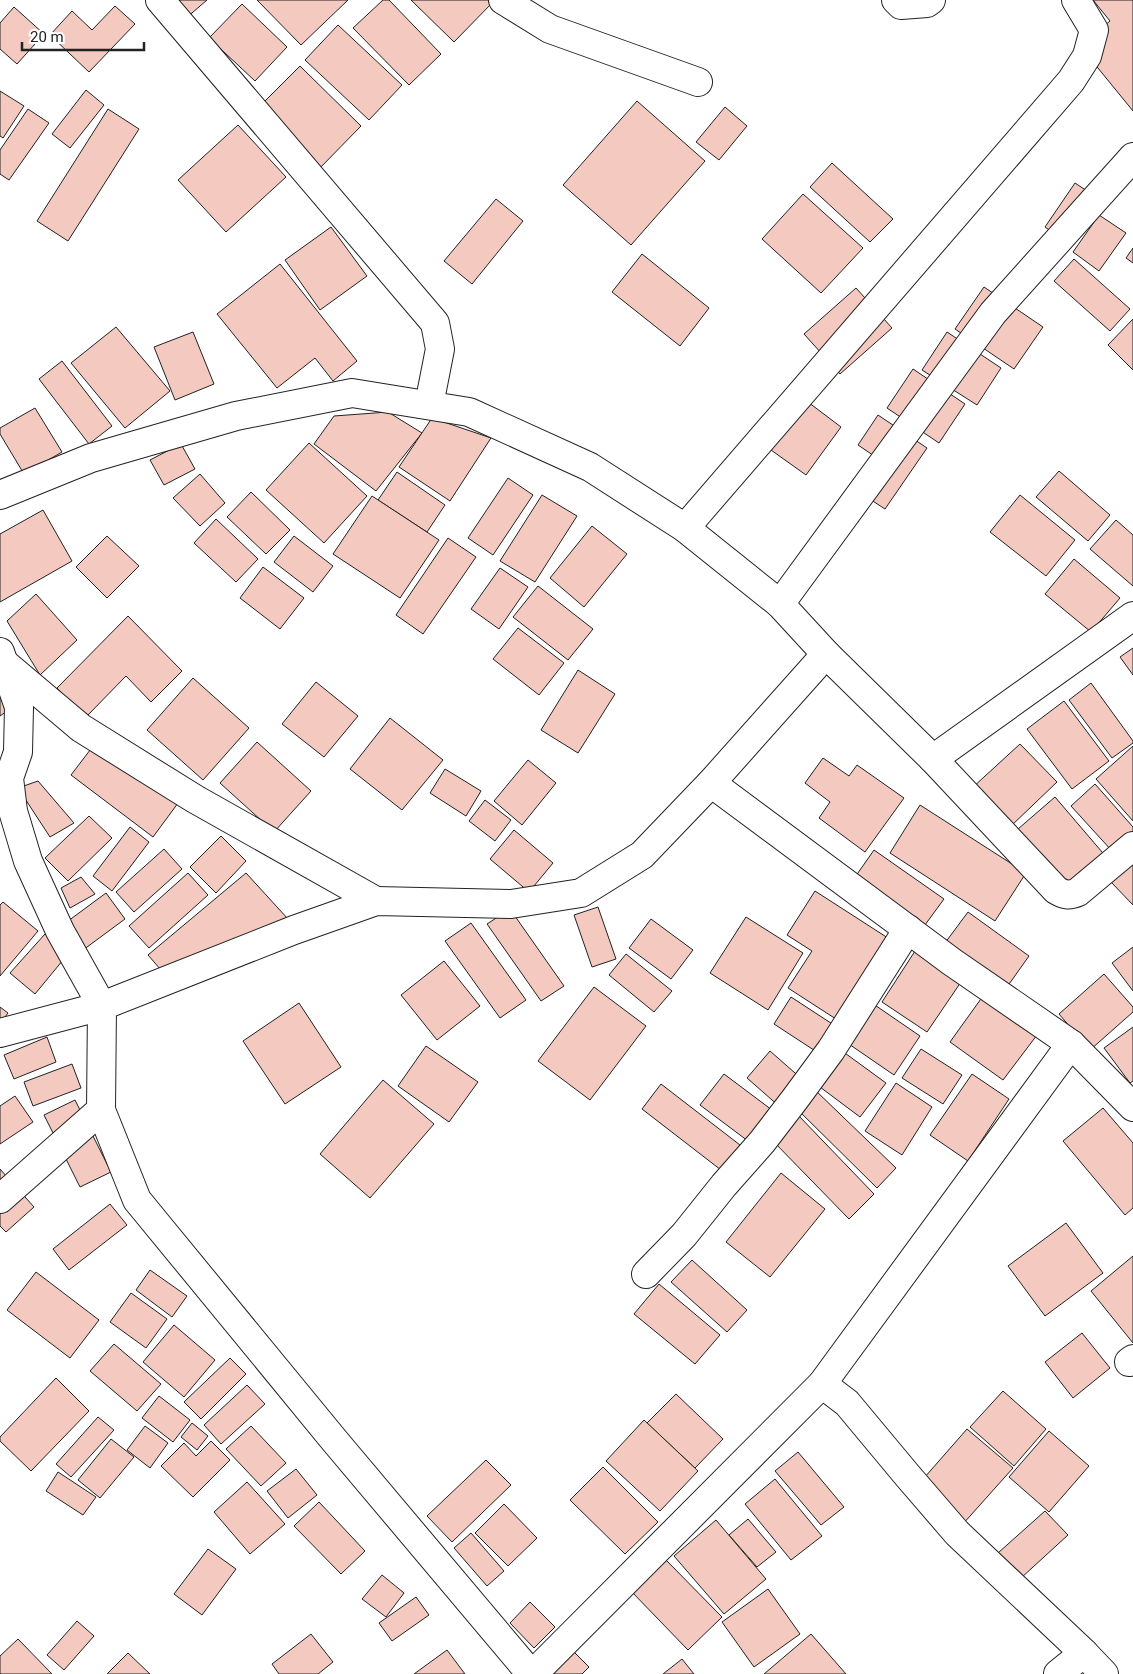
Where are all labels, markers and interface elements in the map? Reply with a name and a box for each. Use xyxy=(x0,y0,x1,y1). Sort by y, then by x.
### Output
scale bar xyxy=(22,20,145,52)
text: 20 m xyxy=(30,28,64,46)

